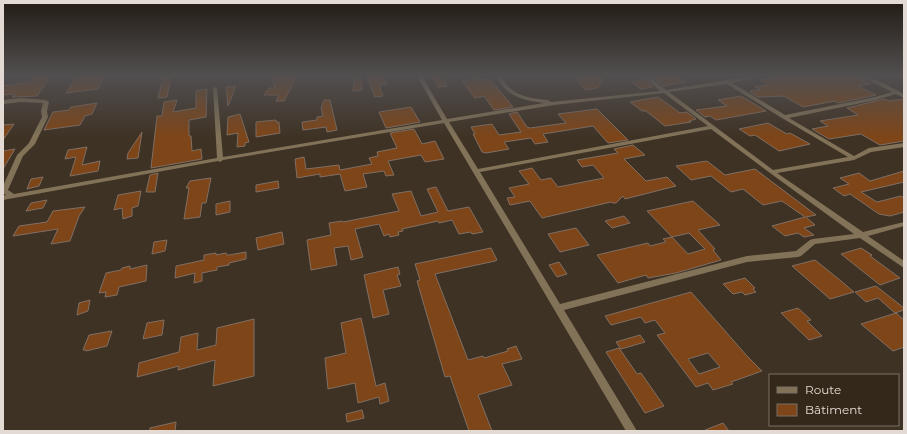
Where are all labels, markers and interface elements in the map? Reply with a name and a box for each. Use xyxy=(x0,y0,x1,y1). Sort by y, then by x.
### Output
legend xyxy=(769,374,899,426)
text: Route xyxy=(805,382,841,397)
text: Bâtiment xyxy=(805,402,862,417)

